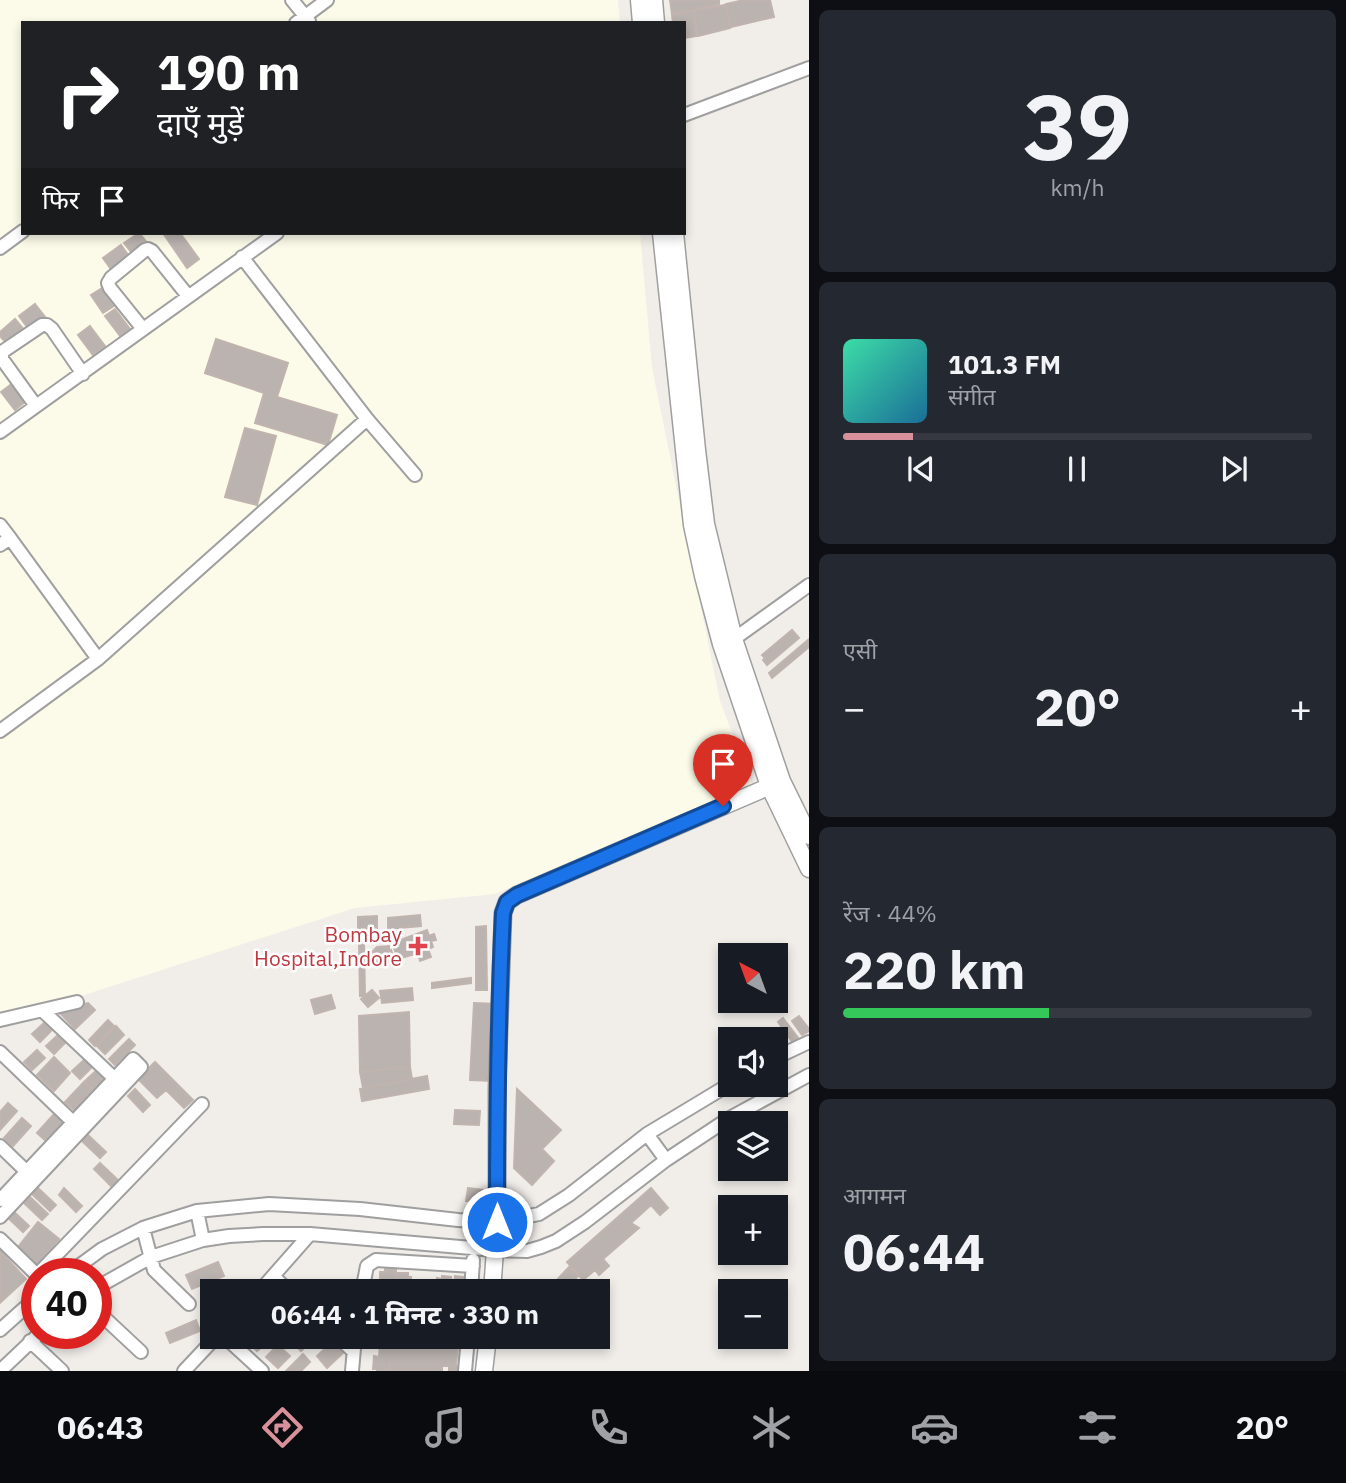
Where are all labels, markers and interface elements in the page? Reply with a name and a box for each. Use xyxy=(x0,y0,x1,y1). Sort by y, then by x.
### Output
text: 190 m xyxy=(157,40,301,103)
icon: right xyxy=(42,49,133,140)
text: 39 xyxy=(1023,67,1132,185)
text: दाएँ मुड़ें xyxy=(157,102,244,144)
text: km/h xyxy=(1050,172,1105,202)
text: फिर xyxy=(42,182,79,216)
icon: arrive xyxy=(93,182,131,220)
text: 101.3 FM xyxy=(948,347,1061,381)
text: संगीत xyxy=(948,381,996,411)
icon: previous xyxy=(902,450,940,488)
icon: pause xyxy=(1058,450,1096,488)
icon: next xyxy=(1215,450,1253,488)
text: एसी xyxy=(843,635,877,665)
text: 20° xyxy=(1034,673,1121,740)
text: − xyxy=(843,683,866,732)
text: + xyxy=(1289,683,1312,732)
pin xyxy=(693,734,753,806)
icon: arrive xyxy=(704,745,742,783)
text: रेंज · 44% xyxy=(843,898,937,928)
place label: Bombay Hospital,Indore xyxy=(254,920,403,972)
marker: Bombay Hospital,Indore xyxy=(408,936,428,956)
text: 220 km xyxy=(843,936,1025,1003)
north arrow xyxy=(718,943,788,1013)
map controls xyxy=(718,943,788,1349)
button: sound xyxy=(718,1027,788,1097)
button: layers xyxy=(718,1111,788,1181)
text: आगमन xyxy=(843,1180,906,1210)
position arrow xyxy=(460,1185,534,1259)
button: + xyxy=(718,1195,788,1265)
text: 06:44 xyxy=(843,1218,985,1285)
speed limit sign: 40 xyxy=(21,1258,112,1349)
button: − xyxy=(718,1279,788,1349)
text: 06:44 · 1 मिनट · 330 m xyxy=(271,1297,539,1331)
icon: directions xyxy=(258,1403,307,1452)
icon: music xyxy=(421,1403,470,1452)
icon: phone xyxy=(584,1403,633,1452)
icon: climate xyxy=(747,1403,796,1452)
icon: car xyxy=(910,1403,959,1452)
icon: filters xyxy=(1073,1403,1122,1452)
text: 06:43 xyxy=(57,1406,144,1448)
text: 20° xyxy=(1236,1406,1289,1448)

